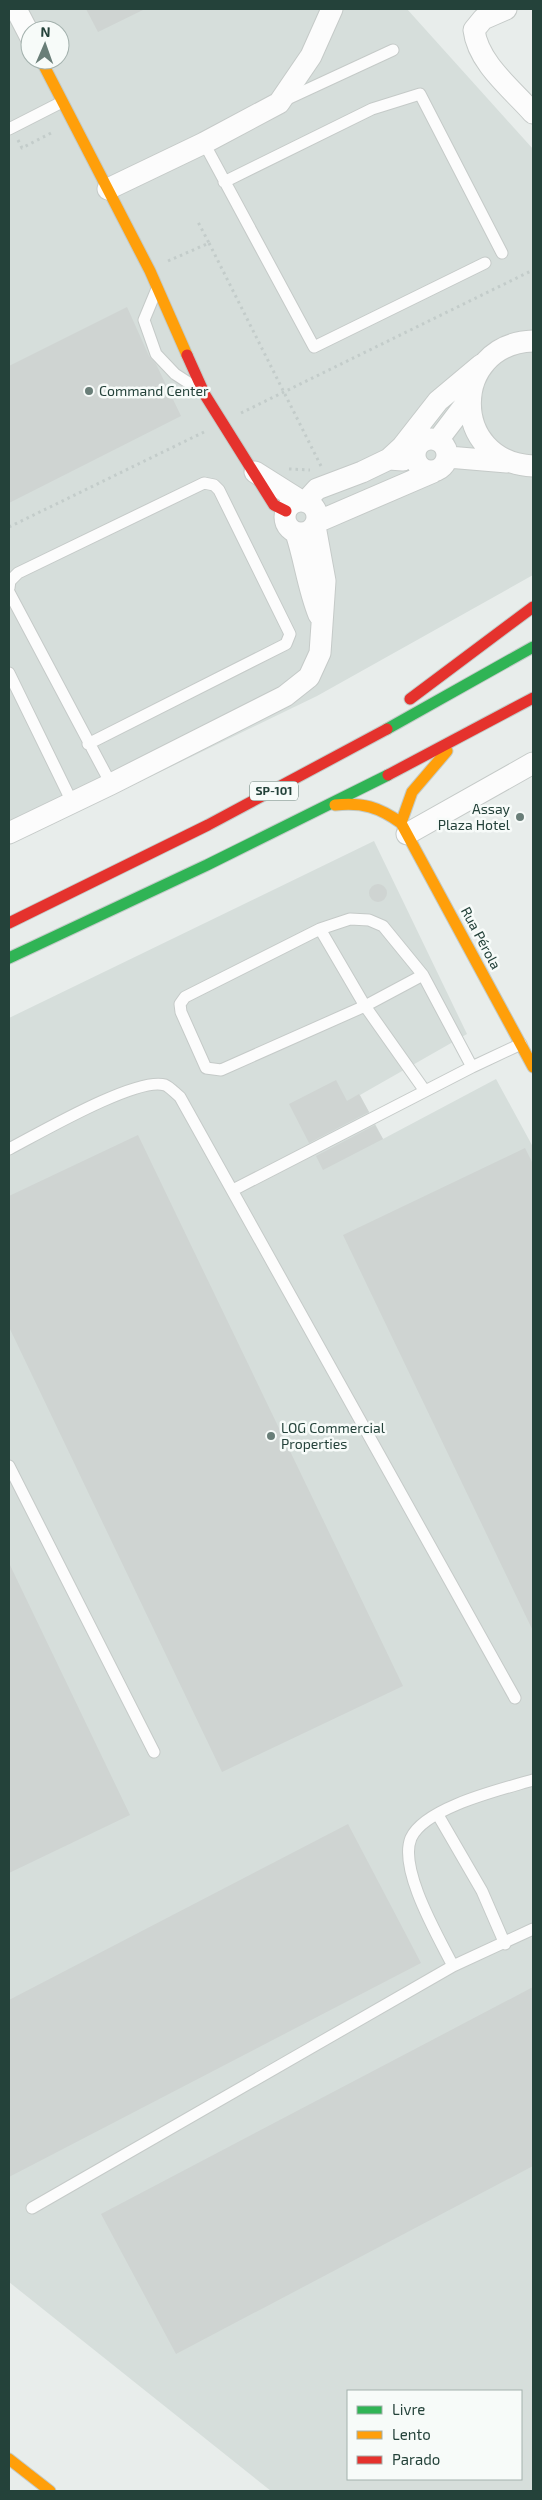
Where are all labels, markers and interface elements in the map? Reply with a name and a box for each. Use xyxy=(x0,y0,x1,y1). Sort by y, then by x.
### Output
north arrow xyxy=(20,20,70,70)
text: N xyxy=(40,23,51,40)
place label: Command Center xyxy=(99,382,209,399)
marker: Command Center xyxy=(83,385,95,397)
road number: SP-101 xyxy=(250,781,298,800)
place label: Assay Plaza Hotel xyxy=(438,800,511,833)
marker: Assay Plaza Hotel xyxy=(514,811,526,823)
street label: Rua Pérola xyxy=(458,904,505,972)
place label: LOG Commercial Properties xyxy=(281,1419,386,1452)
marker: LOG Commercial Properties xyxy=(265,1430,277,1442)
legend xyxy=(347,2390,522,2480)
text: Livre xyxy=(392,2400,425,2418)
text: Lento xyxy=(392,2425,431,2443)
text: Parado xyxy=(392,2450,440,2468)

